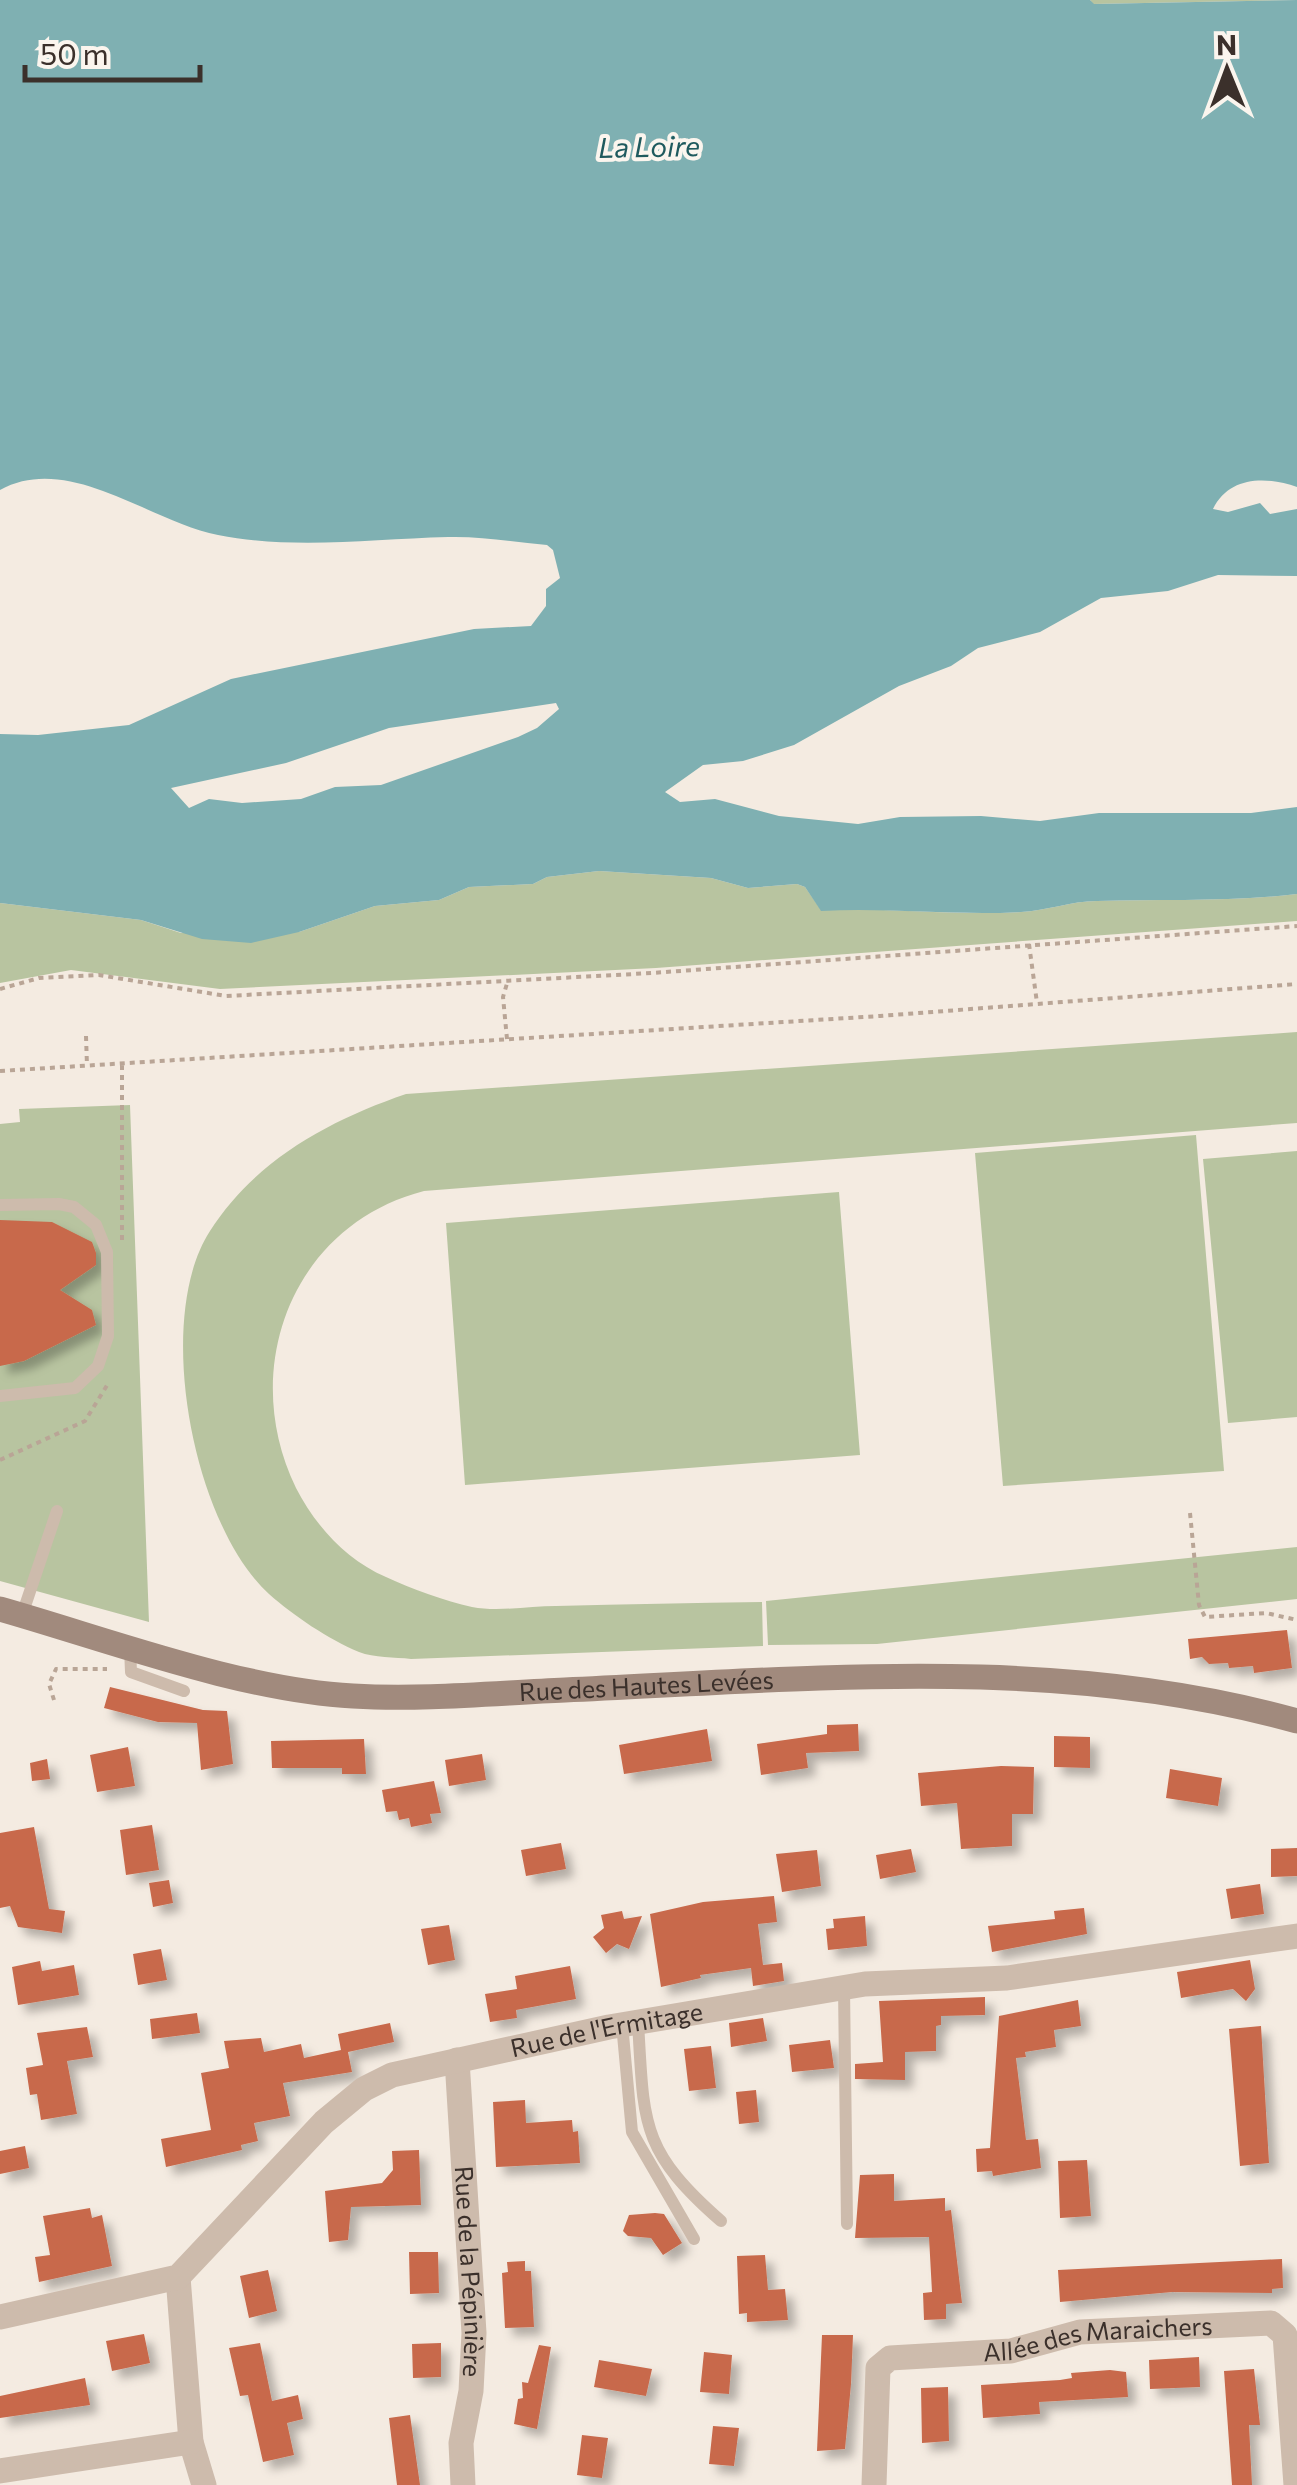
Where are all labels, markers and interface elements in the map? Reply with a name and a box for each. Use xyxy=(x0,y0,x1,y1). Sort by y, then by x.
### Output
scale bar xyxy=(25,20,200,82)
north arrow xyxy=(1177,20,1277,120)
text: N xyxy=(1216,27,1237,61)
text: 50 m xyxy=(40,34,109,71)
water label: La Loire xyxy=(598,128,700,164)
street label: Rue des Hautes Levées xyxy=(518,1664,774,1706)
street label: Rue de l'Ermitage xyxy=(507,1995,705,2062)
street label: Rue de la Pépinière xyxy=(450,2165,490,2378)
street label: Allée des Maraichers xyxy=(982,2310,1213,2367)

